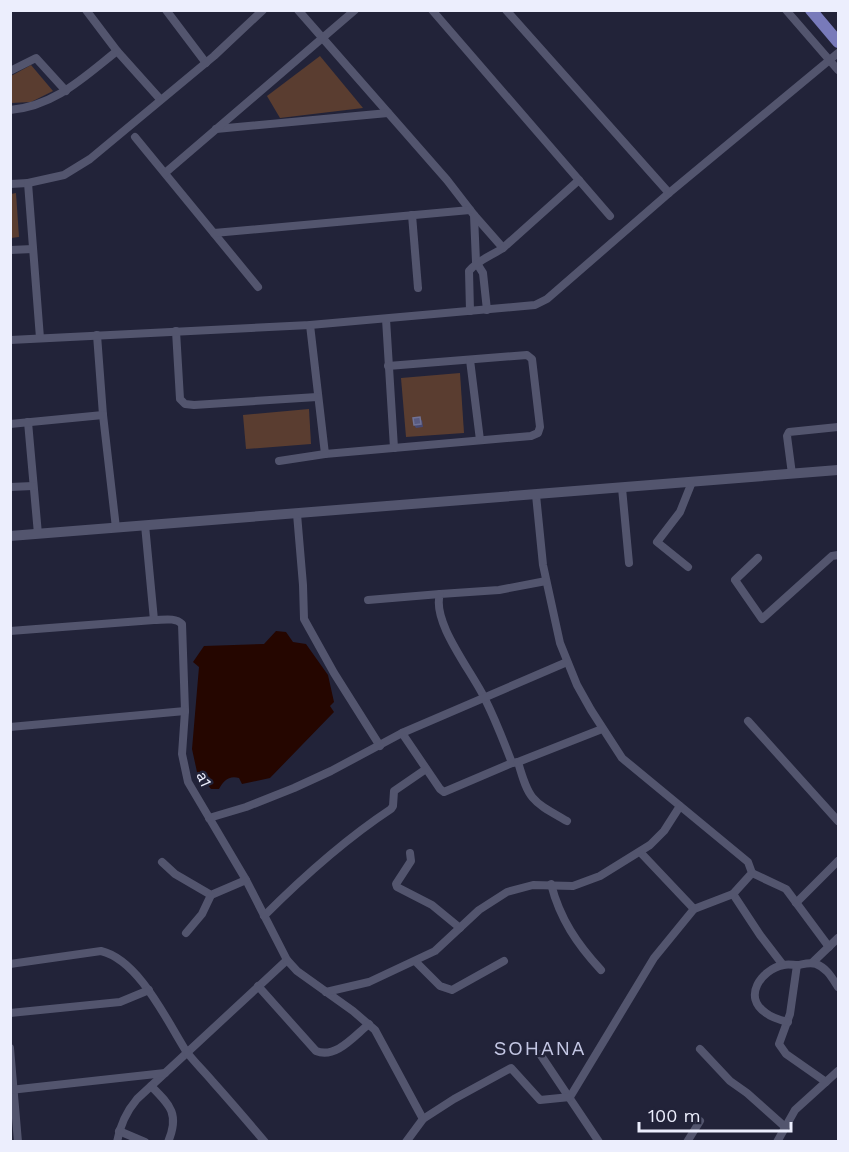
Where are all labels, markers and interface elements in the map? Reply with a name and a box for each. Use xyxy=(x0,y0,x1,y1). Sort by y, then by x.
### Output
street label: a1 xyxy=(192,768,216,790)
district label: SOHANA xyxy=(494,1036,586,1060)
scale bar xyxy=(639,1095,790,1133)
text: 100 m xyxy=(648,1105,701,1126)

